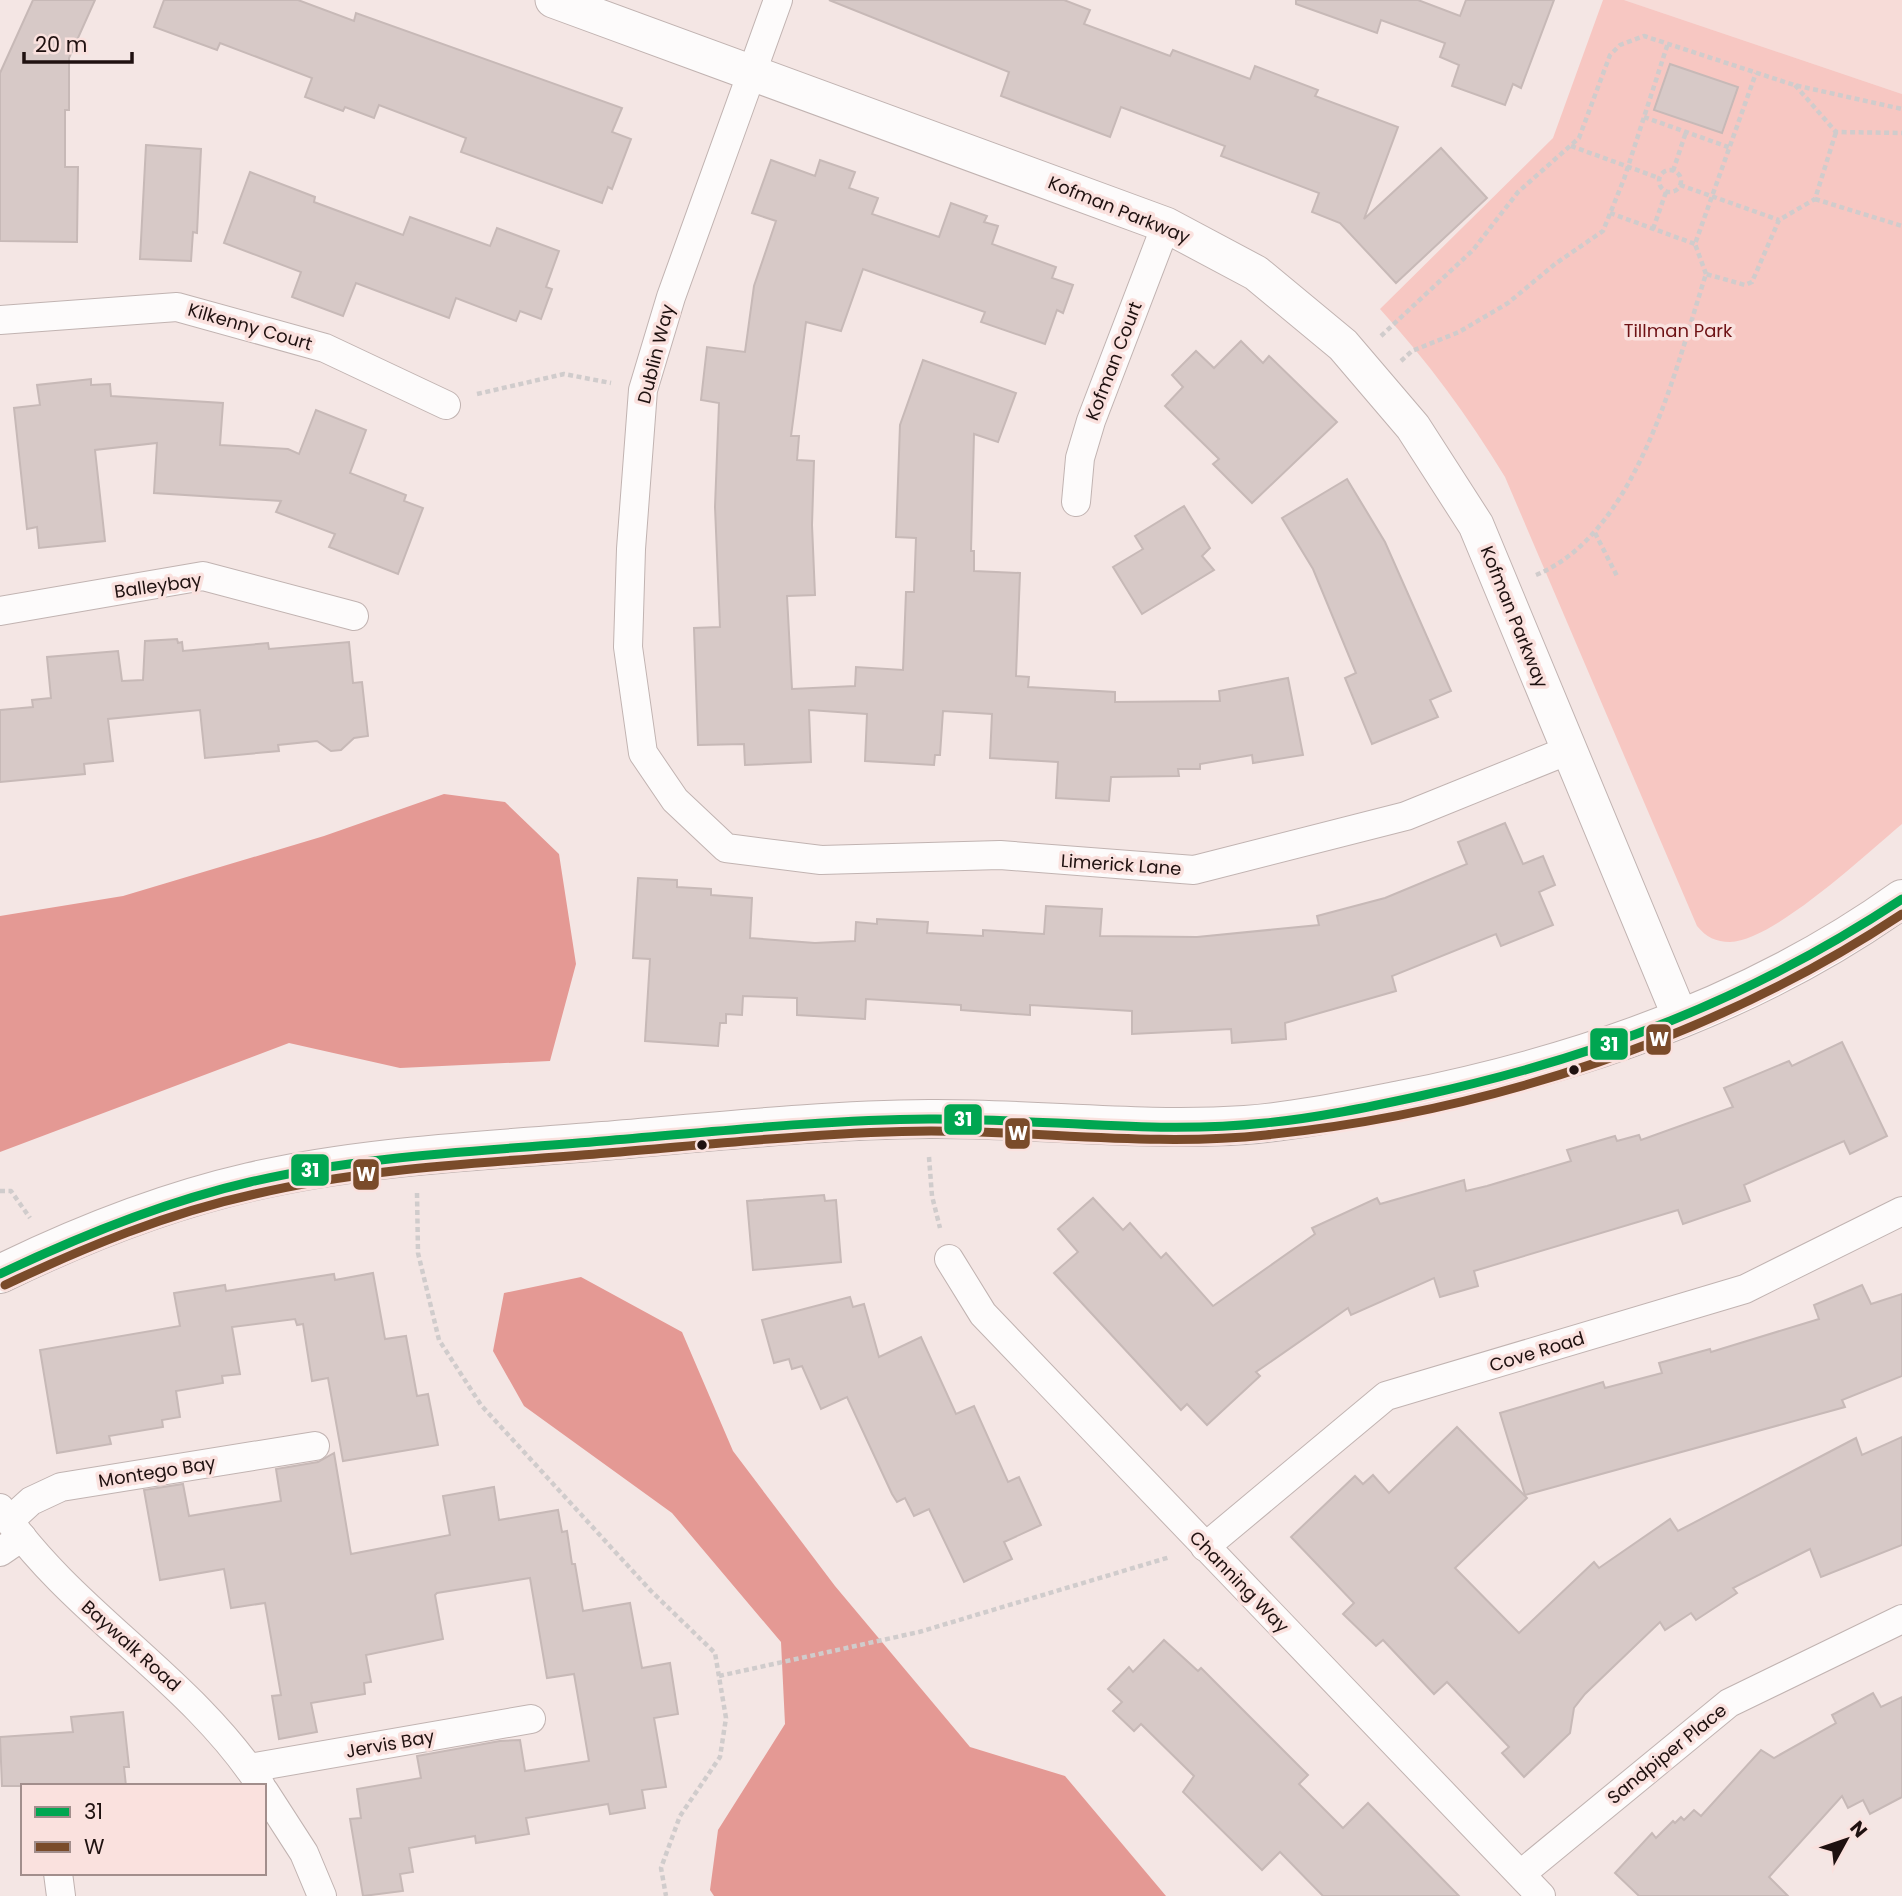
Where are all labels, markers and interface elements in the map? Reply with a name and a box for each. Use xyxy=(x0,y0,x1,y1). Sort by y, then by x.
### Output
scale bar xyxy=(24,21,133,65)
text: 20 m xyxy=(35,30,88,59)
street label: Kofman Parkway xyxy=(1045,170,1194,249)
street label: Kilkenny Court xyxy=(185,297,315,356)
street label: Kofman Court xyxy=(1079,298,1148,424)
street label: Dublin Way xyxy=(631,302,680,406)
park label: Tillman Park xyxy=(1624,318,1733,343)
street label: Kofman Parkway xyxy=(1475,542,1554,691)
street label: Balleybay xyxy=(113,567,203,604)
street label: Limerick Lane xyxy=(1060,848,1182,881)
line badge: W xyxy=(1645,1023,1672,1056)
text: W xyxy=(1649,1026,1669,1053)
line badge: 31 xyxy=(1589,1027,1629,1061)
text: 31 xyxy=(1600,1031,1618,1058)
unlabelled marker xyxy=(1567,1063,1581,1077)
line badge: 31 xyxy=(943,1103,983,1136)
text: 31 xyxy=(954,1106,972,1133)
line badge: W xyxy=(1004,1117,1031,1150)
text: W xyxy=(1008,1120,1028,1147)
unlabelled marker xyxy=(695,1138,709,1152)
line badge: 31 xyxy=(290,1153,330,1187)
text: 31 xyxy=(301,1157,319,1184)
line badge: W xyxy=(352,1158,380,1191)
text: W xyxy=(356,1161,376,1188)
street label: Cove Road xyxy=(1486,1325,1588,1378)
street label: Montego Bay xyxy=(97,1450,217,1493)
street label: Channing Way xyxy=(1184,1525,1295,1638)
street label: Baywalk Road xyxy=(76,1594,186,1697)
street label: Sandpiper Place xyxy=(1602,1698,1732,1810)
street label: Jervis Bay xyxy=(344,1723,436,1764)
legend xyxy=(21,1784,266,1875)
text: 31 xyxy=(84,1797,103,1826)
north arrow xyxy=(1811,1805,1881,1875)
text: N xyxy=(1844,1815,1874,1844)
text: W xyxy=(84,1832,105,1861)

